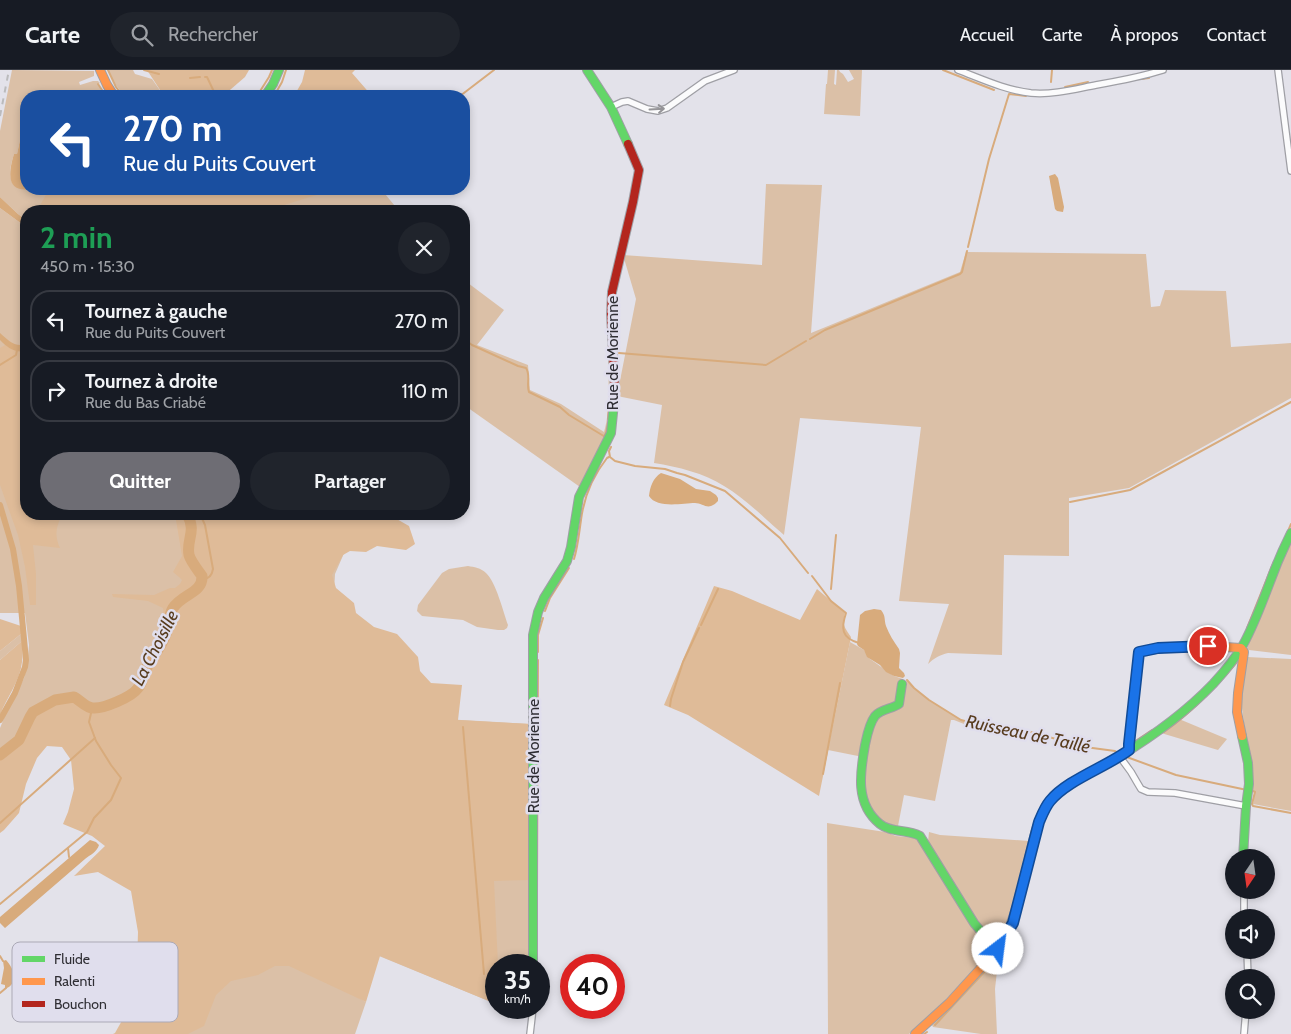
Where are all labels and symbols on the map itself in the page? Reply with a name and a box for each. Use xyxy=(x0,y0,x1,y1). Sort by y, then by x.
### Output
one-way arrow xyxy=(649,104,665,113)
street label: Rue de Morienne xyxy=(603,296,622,410)
water label: La Choisille xyxy=(127,607,183,689)
pin xyxy=(1187,625,1229,667)
street label: Rue de Morienne xyxy=(524,699,543,813)
water label: Ruisseau de Taillé xyxy=(964,710,1092,758)
north arrow xyxy=(1225,849,1275,899)
position arrow xyxy=(971,922,1023,974)
legend xyxy=(12,942,178,1022)
text: Fluide xyxy=(54,950,90,968)
speed limit sign: 40 xyxy=(560,954,625,1019)
text: Ralenti xyxy=(54,972,95,990)
text: Bouchon xyxy=(54,995,107,1013)

